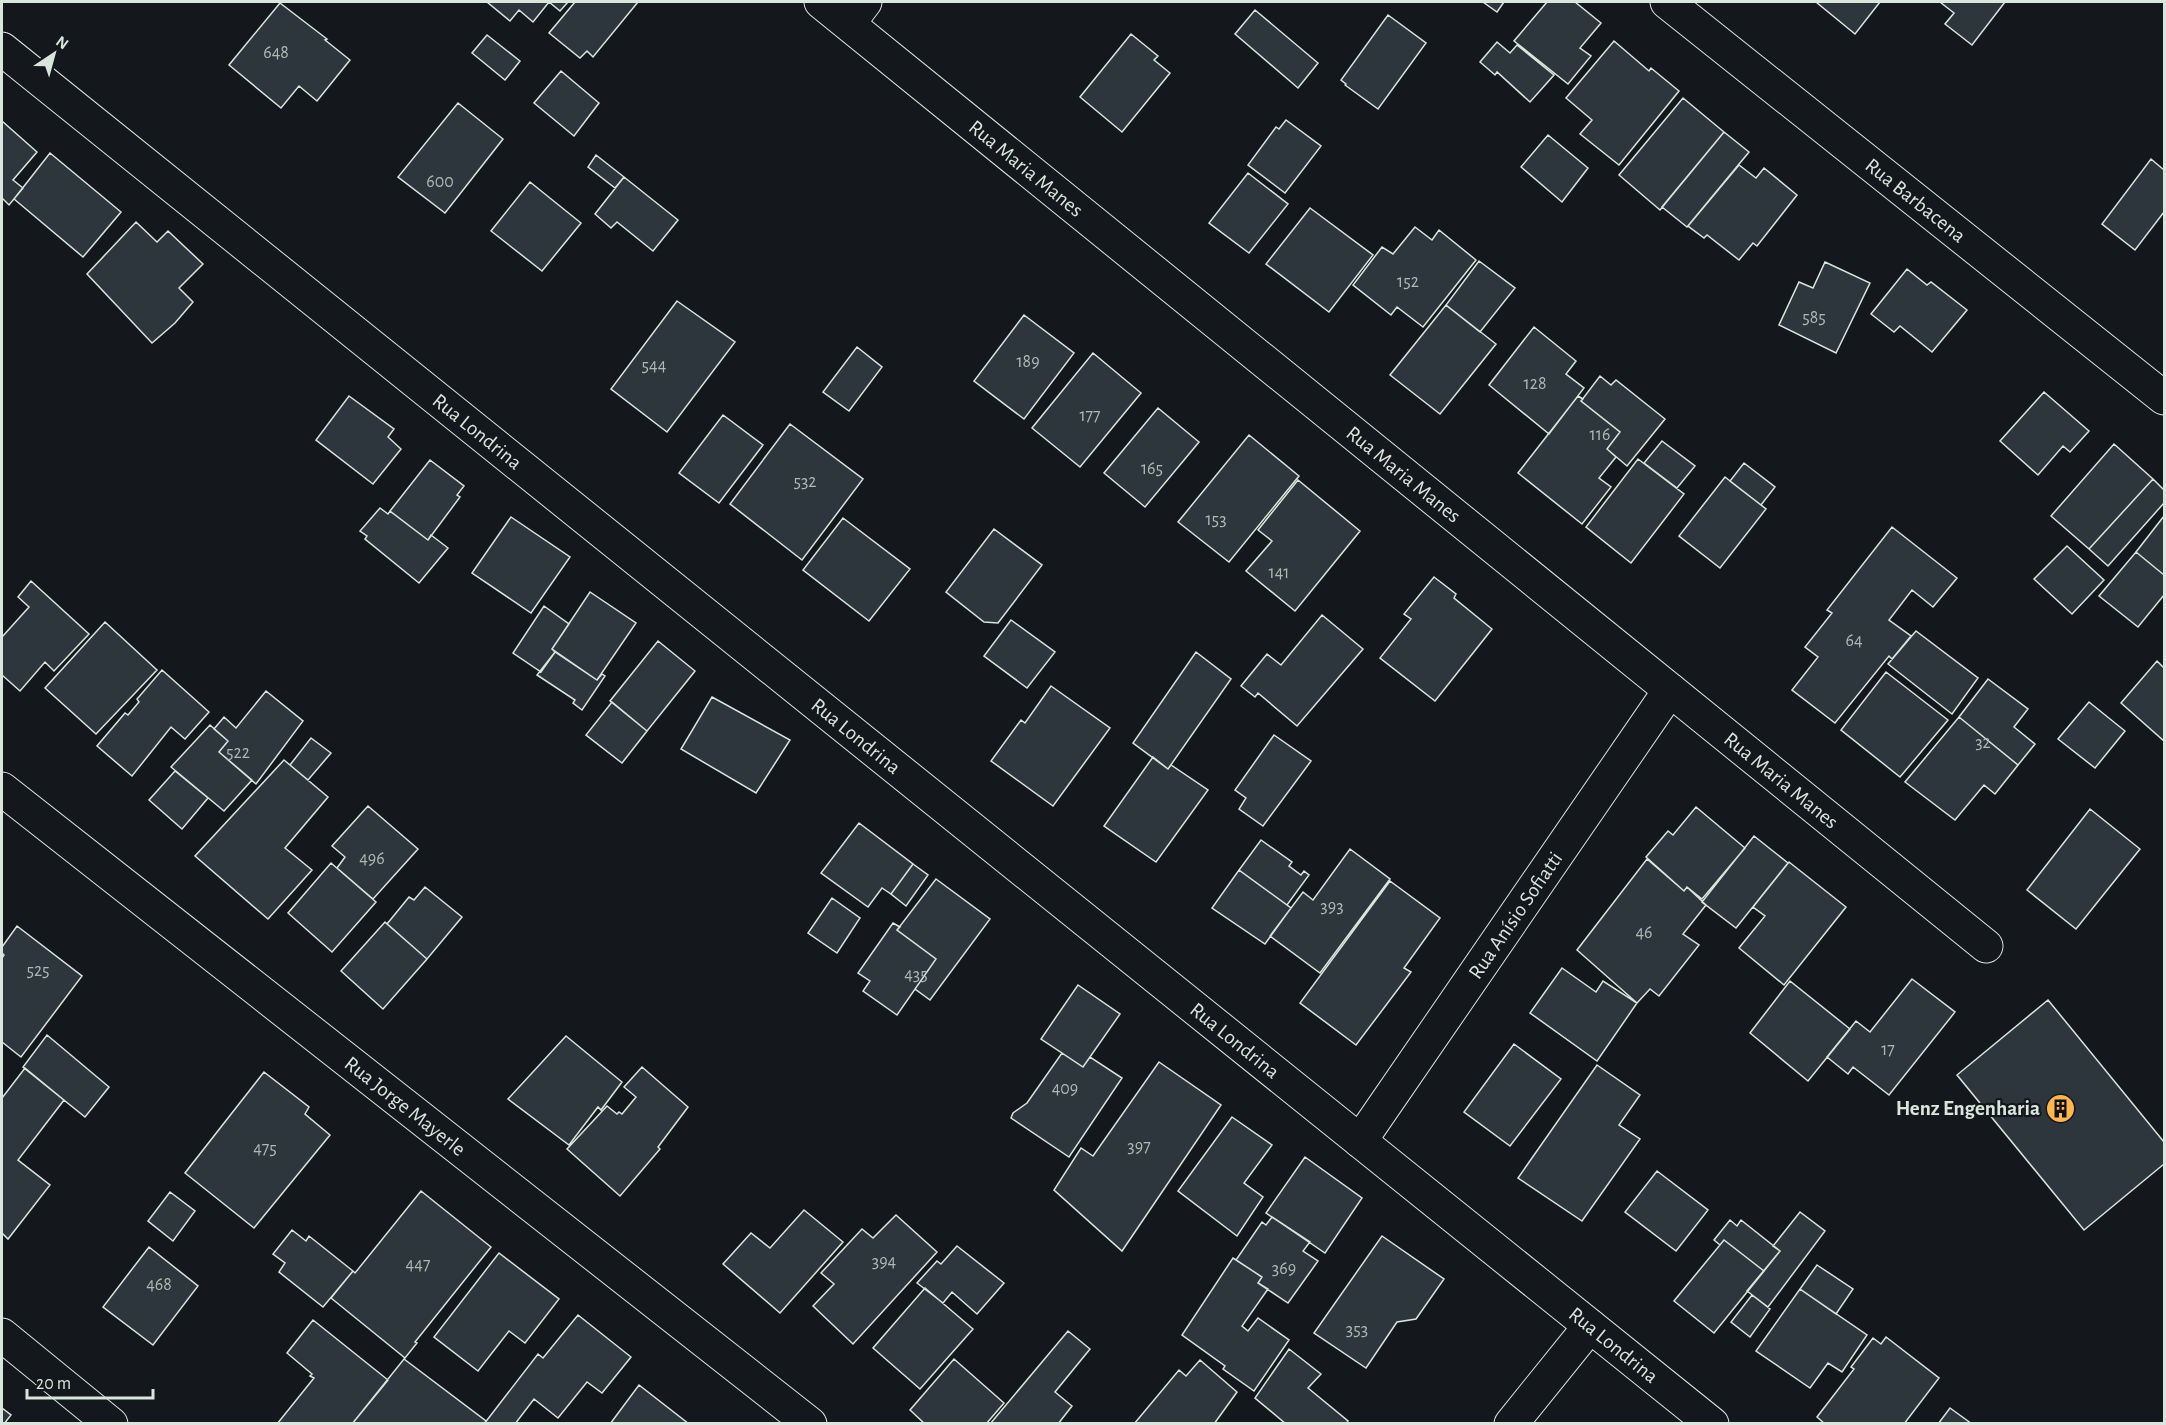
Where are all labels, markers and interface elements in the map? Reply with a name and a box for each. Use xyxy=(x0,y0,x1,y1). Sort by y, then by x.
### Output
north arrow xyxy=(24,24,84,84)
text: N xyxy=(53,33,71,52)
house number: 648 xyxy=(263,44,289,62)
street label: Rua Maria Manes xyxy=(965,116,1087,221)
street label: Rua Barbacena xyxy=(1861,154,1970,247)
house number: 600 xyxy=(426,173,454,191)
house number: 152 xyxy=(1397,273,1419,291)
house number: 585 xyxy=(1802,309,1826,327)
house number: 189 xyxy=(1016,353,1040,371)
house number: 544 xyxy=(642,357,667,375)
house number: 128 xyxy=(1524,375,1546,393)
street label: Rua Londrina xyxy=(428,390,526,474)
house number: 177 xyxy=(1079,407,1101,425)
street label: Rua Maria Manes xyxy=(1342,422,1464,527)
house number: 116 xyxy=(1590,426,1610,444)
house number: 165 xyxy=(1141,460,1163,478)
house number: 532 xyxy=(793,473,817,491)
house number: 153 xyxy=(1205,511,1227,529)
house number: 141 xyxy=(1268,564,1290,582)
house number: 64 xyxy=(1845,632,1863,650)
street label: Rua Londrina xyxy=(807,694,905,778)
street label: Rua Maria Manes xyxy=(1720,728,1842,833)
house number: 32 xyxy=(1975,734,1991,752)
house number: 522 xyxy=(226,744,250,762)
street label: Rua Anísio Sofiatti xyxy=(1465,848,1566,983)
house number: 496 xyxy=(359,850,385,868)
house number: 393 xyxy=(1320,898,1344,916)
house number: 46 xyxy=(1635,924,1653,942)
house number: 525 xyxy=(26,962,50,980)
house number: 435 xyxy=(904,966,928,984)
street label: Rua Londrina xyxy=(1186,999,1283,1083)
house number: 17 xyxy=(1881,1041,1895,1059)
street label: Rua Jorge Mayerle xyxy=(341,1053,469,1160)
house number: 409 xyxy=(1052,1080,1078,1098)
building icon: Henz Engenharia xyxy=(2045,1092,2077,1124)
place label: Henz Engenharia xyxy=(1896,1098,2040,1119)
house number: 397 xyxy=(1127,1138,1151,1156)
house number: 475 xyxy=(253,1140,277,1158)
house number: 394 xyxy=(872,1253,897,1271)
house number: 447 xyxy=(406,1256,430,1274)
house number: 369 xyxy=(1272,1260,1296,1278)
house number: 468 xyxy=(146,1276,172,1294)
street label: Rua Londrina xyxy=(1565,1303,1662,1387)
house number: 353 xyxy=(1346,1321,1368,1339)
scale bar xyxy=(27,1362,153,1400)
text: 20 m xyxy=(36,1375,71,1393)

